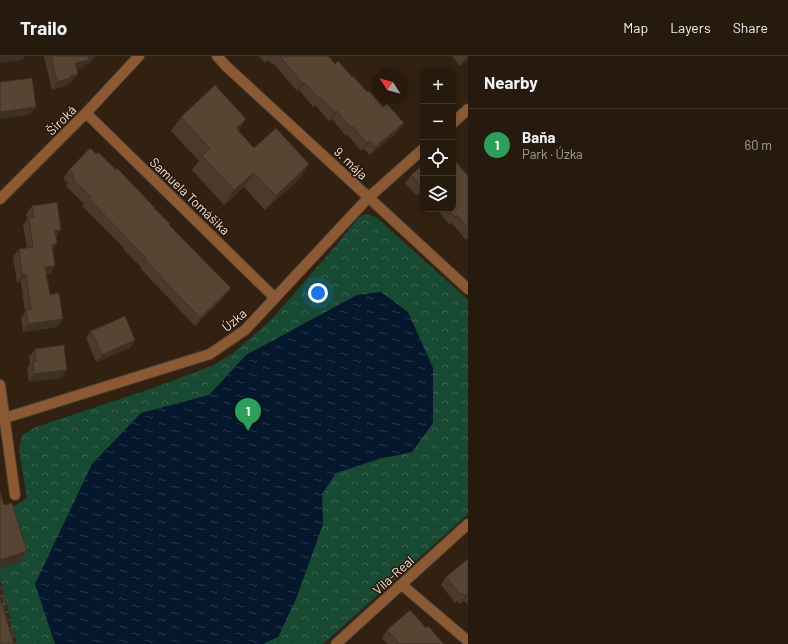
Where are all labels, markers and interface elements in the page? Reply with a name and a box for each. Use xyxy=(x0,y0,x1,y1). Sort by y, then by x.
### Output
text: Trailo xyxy=(20,16,67,39)
text: Map xyxy=(623,19,648,36)
text: Layers xyxy=(670,19,711,36)
text: Share xyxy=(733,19,768,36)
north arrow xyxy=(372,68,408,104)
map controls xyxy=(420,68,456,212)
button: + xyxy=(420,68,456,104)
text: Nearby xyxy=(484,72,538,92)
street label: Široká xyxy=(43,102,79,138)
button: − xyxy=(420,104,456,140)
text: Baňa xyxy=(522,128,555,146)
text: 1 xyxy=(495,137,499,153)
text: 60 m xyxy=(745,137,772,153)
button: locate xyxy=(420,140,456,176)
street label: 9. mája xyxy=(331,143,371,183)
text: Park · Úzka xyxy=(522,146,583,162)
street label: Samuela Tomášika xyxy=(147,154,233,238)
button: layers xyxy=(420,176,456,212)
your location xyxy=(308,283,328,303)
street label: Úzka xyxy=(218,305,250,335)
pin: 1 xyxy=(235,398,261,431)
street label: Vila-Real xyxy=(369,552,417,598)

